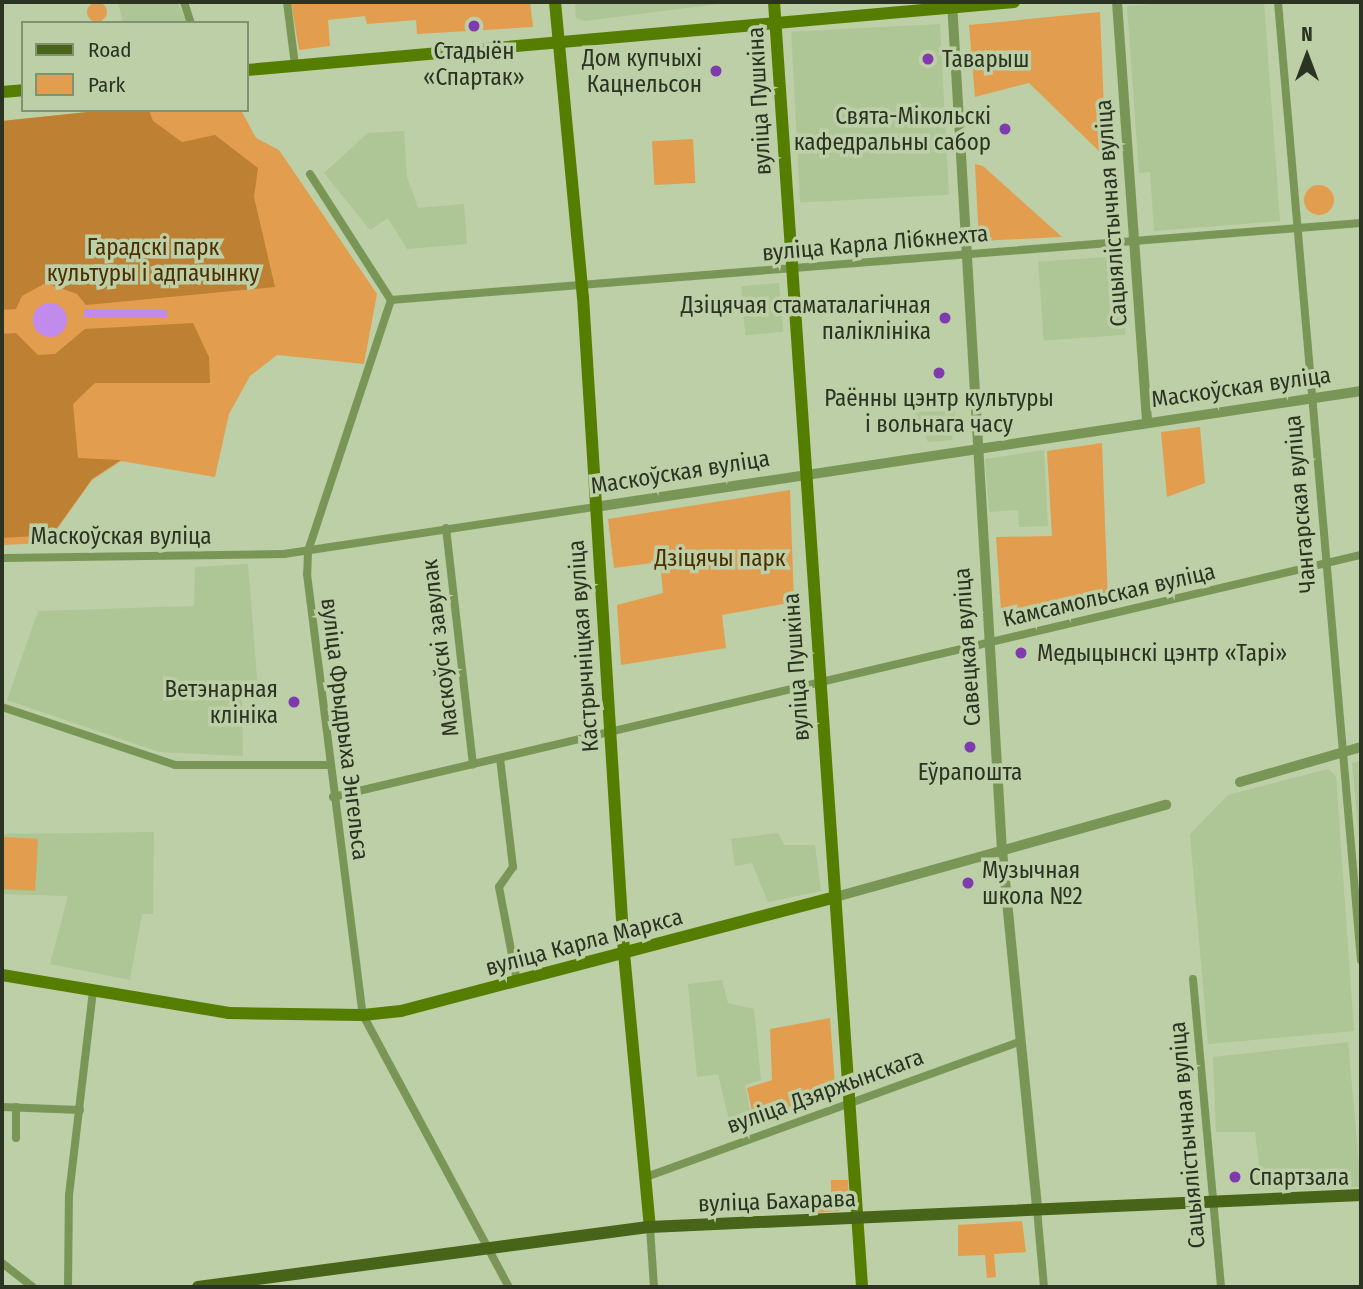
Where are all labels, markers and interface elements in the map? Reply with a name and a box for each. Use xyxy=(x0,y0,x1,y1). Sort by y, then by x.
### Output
marker: Стадыён «Спартак» xyxy=(466,18,482,34)
legend xyxy=(21,21,248,112)
north arrow xyxy=(1272,21,1342,91)
text: N xyxy=(1301,23,1313,46)
street label: вуліца Пушкіна xyxy=(741,26,777,176)
text: Road xyxy=(88,37,132,63)
place label: Стадыён «Спартак» xyxy=(423,37,525,91)
place label: Дом купчыхі Кацнельсон xyxy=(582,44,702,98)
place label: Таварыш xyxy=(942,45,1029,73)
marker: Таварыш xyxy=(920,51,936,67)
marker: Дом купчыхі Кацнельсон xyxy=(708,63,724,79)
text: Park xyxy=(88,72,125,98)
street label: Сацыялістычная вуліца xyxy=(1089,98,1133,328)
place label: Свята-Мікольскі кафедральны сабор xyxy=(794,102,991,156)
marker: Свята-Мікольскі кафедральны сабор xyxy=(997,121,1013,137)
street label: вуліца Карла Лібкнехта xyxy=(761,219,989,267)
park label: Гарадскі парк культуры і адпачынку xyxy=(47,233,259,287)
place label: Дзіцячая стаматалагічная паліклініка xyxy=(681,291,931,345)
marker: Дзіцячая стаматалагічная паліклініка xyxy=(937,310,953,326)
street label: Маскоўская вуліца xyxy=(1150,361,1332,413)
marker: Раённы цэнтр культуры і вольнага часу xyxy=(931,365,947,381)
place label: Раённы цэнтр культуры і вольнага часу xyxy=(824,384,1054,438)
street label: Чангарская вуліца xyxy=(1278,414,1322,594)
street label: Маскоўская вуліца xyxy=(589,444,771,500)
street label: Маскоўская вуліца xyxy=(31,522,211,550)
street label: Кастрычніцкая вуліца xyxy=(562,539,604,753)
park label: Дзіцячы парк xyxy=(655,544,785,572)
street label: Камсамольская вуліца xyxy=(1000,557,1218,633)
street label: Маскоўскі завулак xyxy=(415,558,465,738)
street label: Савецкая вуліца xyxy=(948,567,986,727)
street label: вуліца Пушкіна xyxy=(777,592,815,742)
street label: вуліца Фрыдрыха Энгельса xyxy=(315,596,375,862)
place label: Медыцынскі цэнтр «Тарі» xyxy=(1037,639,1287,667)
marker: Медыцынскі цэнтр «Тарі» xyxy=(1011,643,1031,663)
place label: Ветэнарная клініка xyxy=(164,675,278,729)
marker: Ветэнарная клініка xyxy=(284,692,304,712)
marker: Еўрапошта xyxy=(962,739,978,755)
place label: Еўрапошта xyxy=(918,758,1022,786)
place label: Музычная школа №2 xyxy=(982,856,1083,910)
marker: Музычная школа №2 xyxy=(960,875,976,891)
street label: вуліца Карла Маркса xyxy=(482,902,686,982)
street label: Сацыялістычная вуліца xyxy=(1163,1020,1211,1250)
street label: вуліца Дзяржынскага xyxy=(723,1043,927,1139)
place label: Спартзала xyxy=(1249,1163,1349,1191)
marker: Спартзала xyxy=(1227,1169,1243,1185)
street label: вуліца Бахарава xyxy=(698,1184,856,1218)

